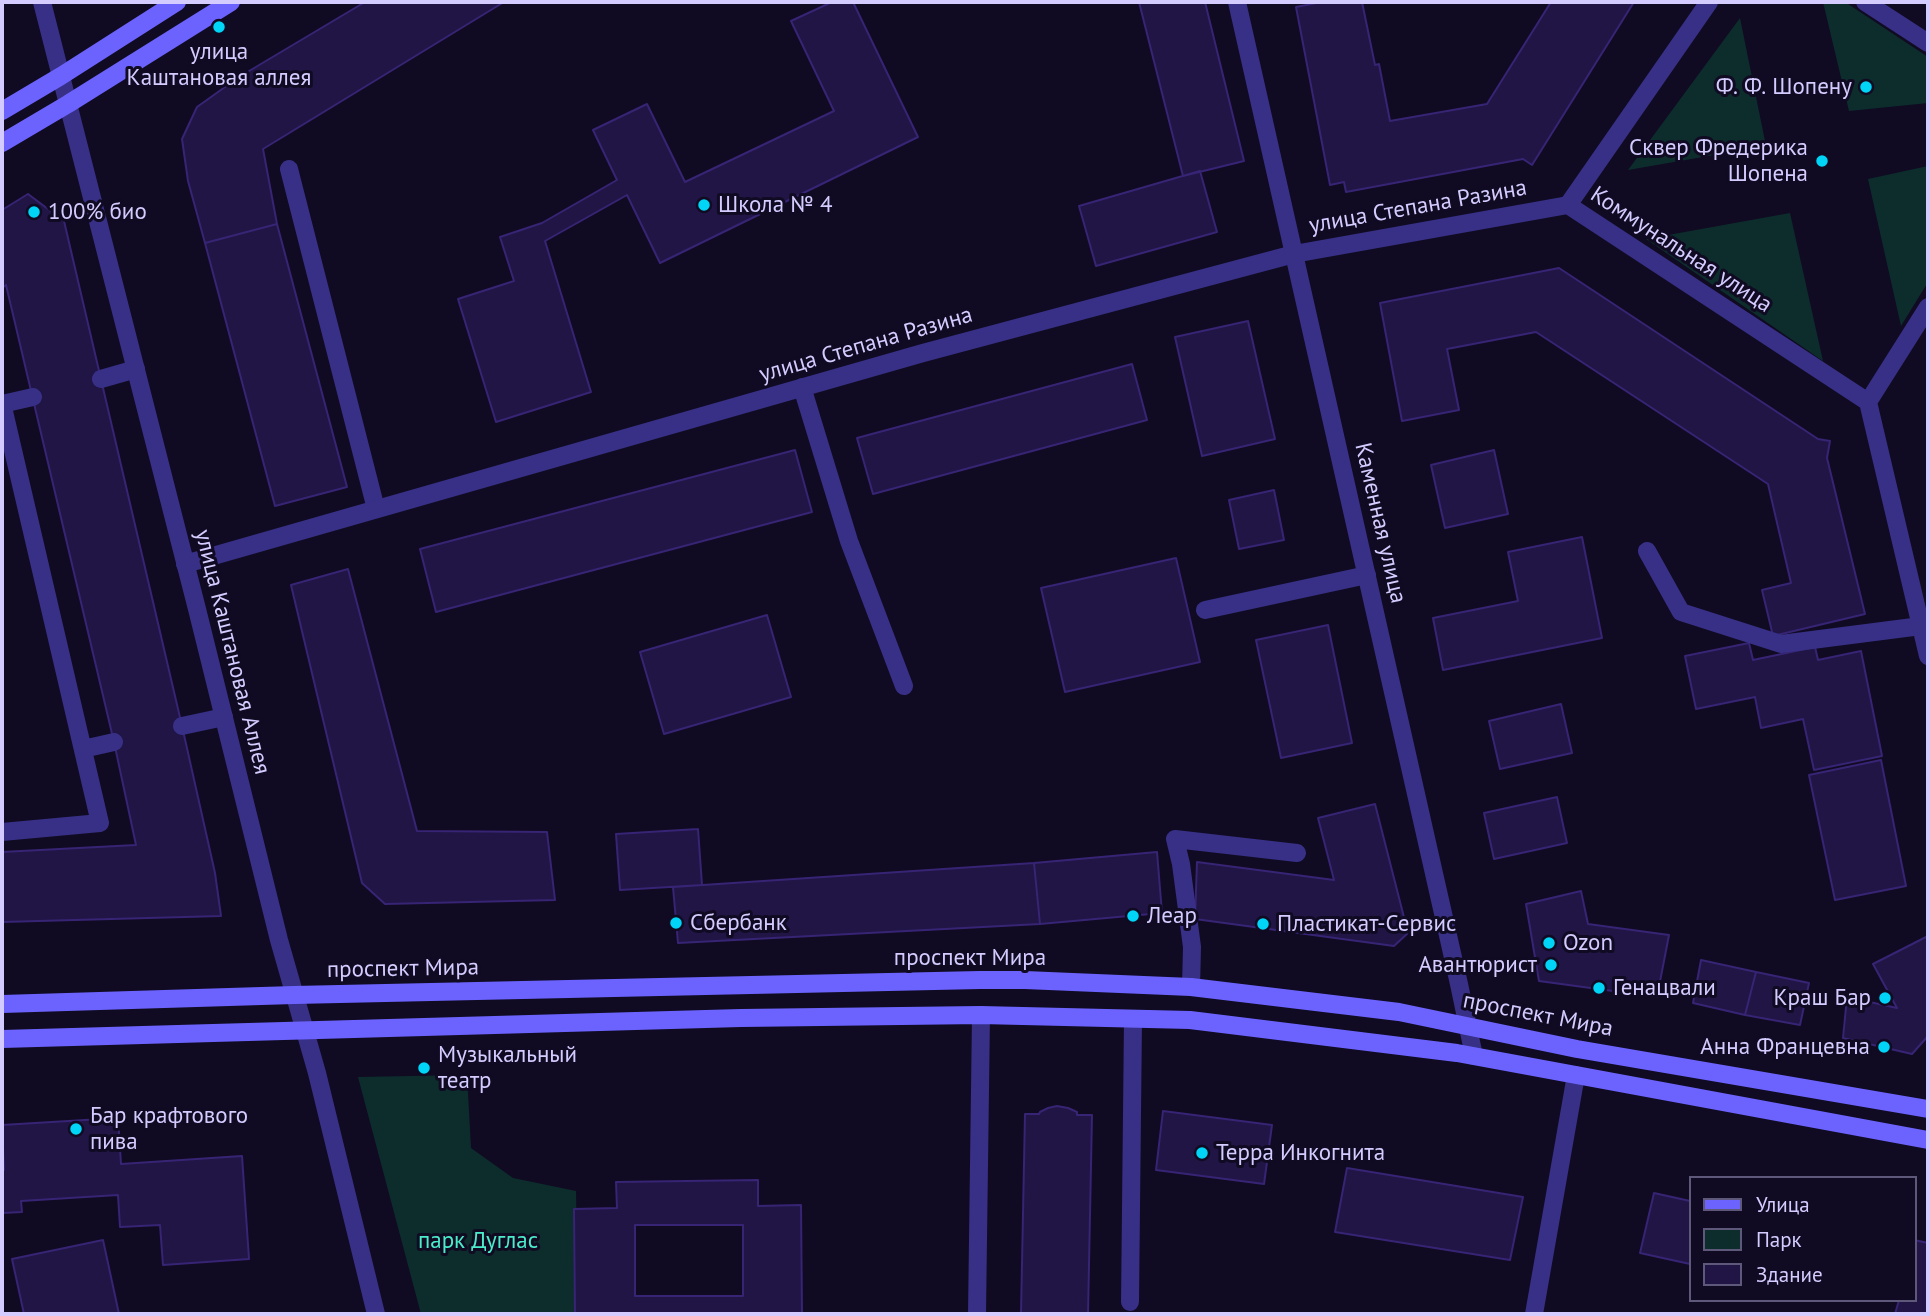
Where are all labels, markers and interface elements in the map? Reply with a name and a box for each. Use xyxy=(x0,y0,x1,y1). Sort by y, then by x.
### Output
marker: улица Каштановая аллея xyxy=(211,19,227,35)
place label: улица Каштановая аллея xyxy=(127,38,311,92)
place label: Ф. Ф. Шопену xyxy=(1716,73,1852,101)
marker: Ф. Ф. Шопену xyxy=(1858,79,1874,95)
place label: Сквер Фредерика Шопена xyxy=(1629,134,1808,188)
marker: Сквер Фредерика Шопена xyxy=(1814,153,1830,169)
street label: улица Степана Разина xyxy=(1307,174,1529,240)
street label: Коммунальная улица xyxy=(1585,181,1777,319)
place label: Школа № 4 xyxy=(718,191,832,219)
marker: Школа № 4 xyxy=(696,197,712,213)
place label: 100% био xyxy=(48,198,147,226)
marker: 100% био xyxy=(26,204,42,220)
street label: улица Степана Разина xyxy=(756,301,976,389)
street label: Каменная улица xyxy=(1348,440,1412,606)
street label: улица Каштановая Аллея xyxy=(188,527,276,777)
place label: Леар xyxy=(1147,902,1197,930)
marker: Леар xyxy=(1125,908,1141,924)
place label: Сбербанк xyxy=(690,909,787,937)
place label: Пластикат-Сервис xyxy=(1277,910,1456,938)
marker: Сбербанк xyxy=(668,915,684,931)
marker: Пластикат-Сервис xyxy=(1255,916,1271,932)
place label: Ozon xyxy=(1563,929,1613,957)
marker: Ozon xyxy=(1541,935,1557,951)
street label: проспект Мира xyxy=(894,944,1046,972)
place label: Авантюрист xyxy=(1418,951,1537,979)
street label: проспект Мира xyxy=(327,954,479,984)
marker: Авантюрист xyxy=(1543,957,1559,973)
place label: Генацвали xyxy=(1613,974,1716,1002)
marker: Генацвали xyxy=(1591,980,1607,996)
place label: Краш Бар xyxy=(1774,984,1871,1012)
street label: проспект Мира xyxy=(1461,987,1615,1043)
marker: Краш Бар xyxy=(1877,990,1893,1006)
place label: Анна Францевна xyxy=(1700,1033,1870,1061)
marker: Анна Францевна xyxy=(1876,1039,1892,1055)
place label: Музыкальный театр xyxy=(438,1041,577,1095)
marker: Музыкальный театр xyxy=(416,1060,432,1076)
place label: Бар крафтового пива xyxy=(90,1102,248,1156)
marker: Бар крафтового пива xyxy=(68,1121,84,1137)
place label: Терра Инкогнита xyxy=(1216,1139,1385,1167)
marker: Терра Инкогнита xyxy=(1194,1145,1210,1161)
legend xyxy=(1688,1176,1916,1302)
text: Улица xyxy=(1756,1191,1810,1218)
text: Парк xyxy=(1756,1226,1802,1253)
park label: парк Дуглас xyxy=(418,1227,538,1255)
text: Здание xyxy=(1756,1261,1823,1288)

